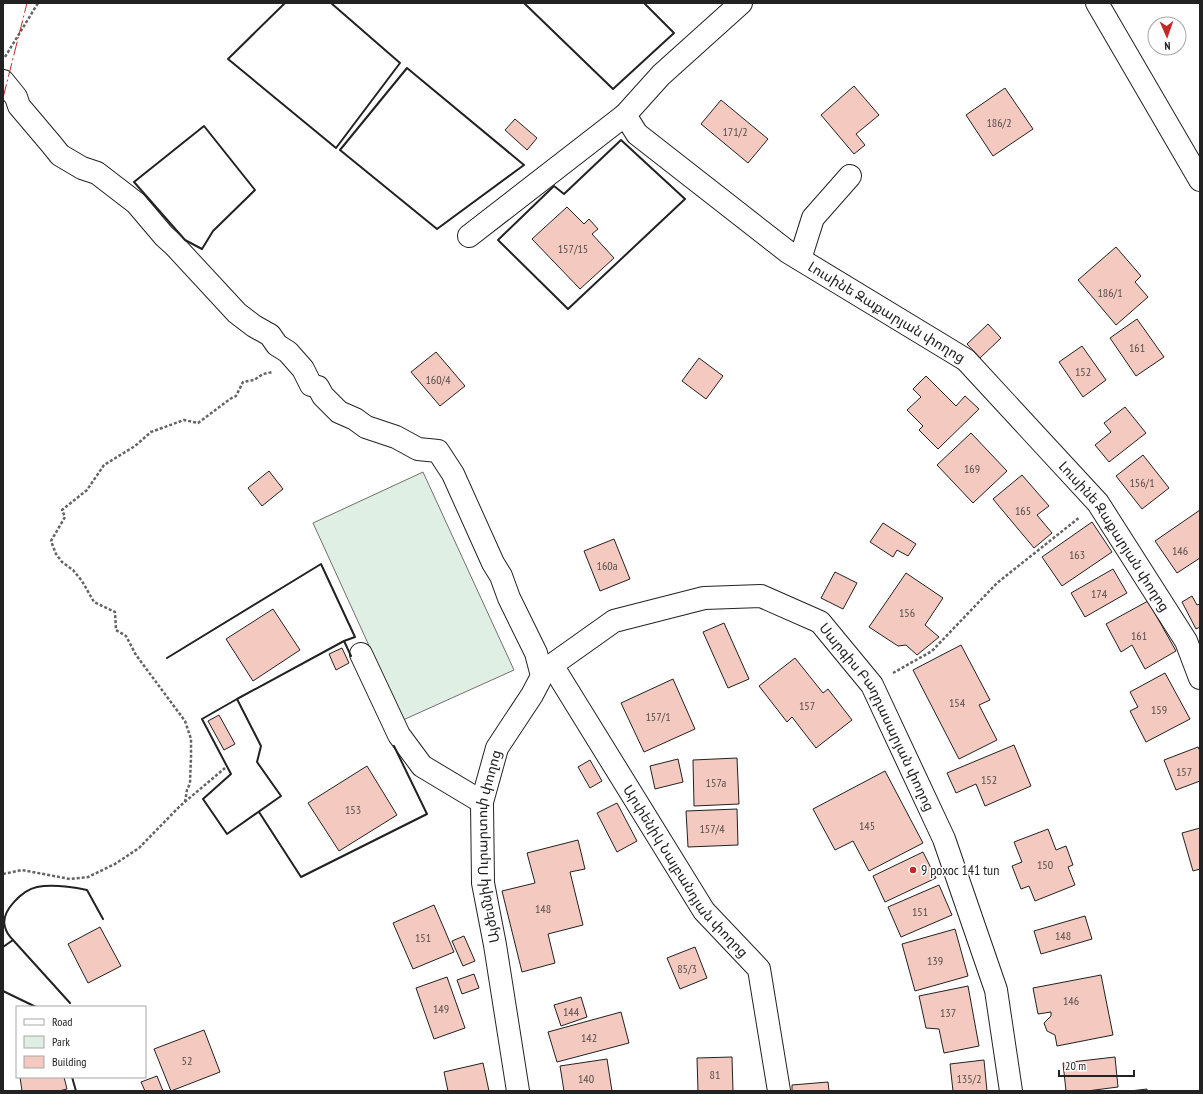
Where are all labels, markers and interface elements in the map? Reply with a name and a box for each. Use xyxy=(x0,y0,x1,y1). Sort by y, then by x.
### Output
north arrow xyxy=(1147,16,1187,56)
text: N xyxy=(1164,39,1171,53)
house number: 186/2 xyxy=(986,115,1012,130)
house number: 171/2 xyxy=(722,124,748,139)
house number: 157/15 xyxy=(558,241,588,256)
street label: Լուսինե Զաքարյան փողոց xyxy=(805,257,969,367)
house number: 186/1 xyxy=(1097,285,1123,300)
house number: 161 xyxy=(1129,340,1145,355)
house number: 152 xyxy=(1075,364,1091,379)
house number: 160/4 xyxy=(425,372,451,387)
street label: Լուսինե Զաքարյան փողոց xyxy=(1055,457,1174,615)
house number: 169 xyxy=(964,461,980,476)
house number: 156/1 xyxy=(1129,475,1155,490)
house number: 165 xyxy=(1015,503,1031,518)
house number: 146 xyxy=(1172,543,1188,558)
house number: 163 xyxy=(1069,547,1085,562)
house number: 160a xyxy=(596,558,618,573)
house number: 174 xyxy=(1091,586,1108,601)
house number: 156 xyxy=(899,605,915,620)
street label: Սարգիս Բաղդասարյան փողոց xyxy=(815,619,939,814)
house number: 161 xyxy=(1131,628,1147,643)
house number: 154 xyxy=(949,695,966,710)
house number: 157 xyxy=(799,698,815,713)
house number: 159 xyxy=(1151,702,1167,717)
house number: 157/1 xyxy=(645,709,671,724)
street label: Այծեմնիկ Ուրարտուի փողոց xyxy=(472,748,505,945)
house number: 157 xyxy=(1176,764,1192,779)
house number: 152 xyxy=(981,772,997,787)
house number: 157a xyxy=(706,775,727,790)
street label: Արփենիկ Նալբանդյան փողոց xyxy=(619,781,752,961)
house number: 153 xyxy=(345,802,361,817)
house number: 145 xyxy=(859,818,875,833)
house number: 157/4 xyxy=(699,821,725,836)
house number: 150 xyxy=(1037,857,1053,872)
place label: 9 poxoc 141 tun xyxy=(921,861,999,879)
marker: 9 poxoc 141 tun xyxy=(908,865,918,875)
house number: 148 xyxy=(535,901,551,916)
house number: 151 xyxy=(912,904,928,919)
house number: 148 xyxy=(1055,928,1071,943)
house number: 151 xyxy=(415,930,431,945)
house number: 139 xyxy=(927,953,943,968)
house number: 85/3 xyxy=(677,961,697,976)
house number: 146 xyxy=(1063,993,1079,1008)
house number: 149 xyxy=(433,1001,449,1016)
house number: 144 xyxy=(563,1004,580,1019)
house number: 137 xyxy=(940,1005,956,1020)
legend xyxy=(16,1006,146,1078)
text: Road xyxy=(52,1014,72,1029)
house number: 142 xyxy=(581,1030,597,1045)
text: Park xyxy=(52,1034,70,1049)
scale bar xyxy=(1059,1052,1134,1078)
house number: 52 xyxy=(182,1053,192,1068)
text: Building xyxy=(52,1054,87,1069)
text: 20 m xyxy=(1065,1058,1086,1073)
house number: 81 xyxy=(710,1067,720,1082)
house number: 140 xyxy=(578,1071,594,1086)
house number: 135/2 xyxy=(956,1071,982,1086)

